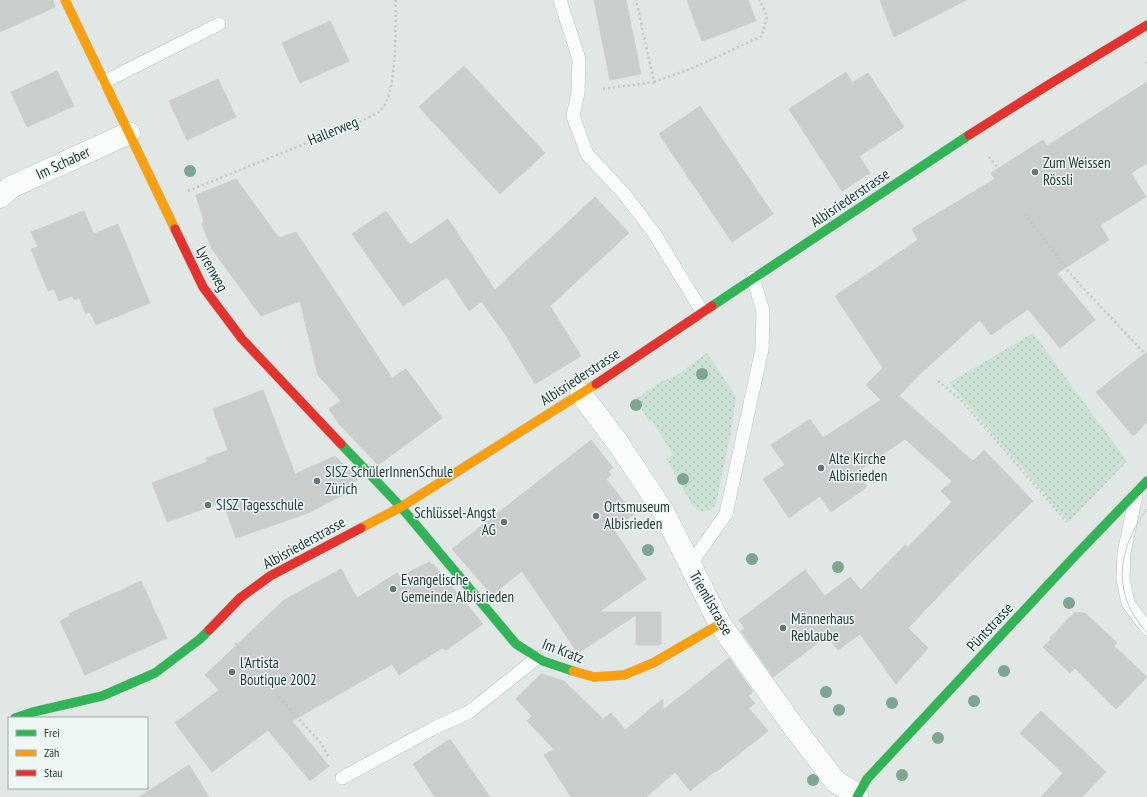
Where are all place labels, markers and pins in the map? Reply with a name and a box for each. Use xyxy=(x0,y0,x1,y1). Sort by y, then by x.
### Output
place label: Zum Weissen Rössli xyxy=(1043,153,1110,189)
marker: Zum Weissen Rössli xyxy=(1030,167,1040,177)
place label: Alte Kirche Albisrieden xyxy=(829,449,887,485)
place label: SISZ SchülerInnenSchule Zürich xyxy=(325,462,453,498)
marker: Alte Kirche Albisrieden xyxy=(816,463,826,473)
marker: SISZ SchülerInnenSchule Zürich xyxy=(312,476,322,486)
place label: SISZ Tagesschule xyxy=(216,495,304,514)
place label: Ortsmuseum Albisrieden xyxy=(604,497,670,533)
marker: SISZ Tagesschule xyxy=(203,500,213,510)
place label: Schlüssel-Angst AG xyxy=(414,503,496,539)
marker: Ortsmuseum Albisrieden xyxy=(591,511,601,521)
marker: Schlüssel-Angst AG xyxy=(499,517,509,527)
place label: Evangelische Gemeinde Albisrieden xyxy=(401,570,514,606)
marker: Evangelische Gemeinde Albisrieden xyxy=(388,584,398,594)
place label: Männerhaus Reblaube xyxy=(791,609,854,645)
marker: Männerhaus Reblaube xyxy=(778,623,788,633)
place label: l'Artista Boutique 2002 xyxy=(240,653,317,689)
marker: l'Artista Boutique 2002 xyxy=(227,667,237,677)

